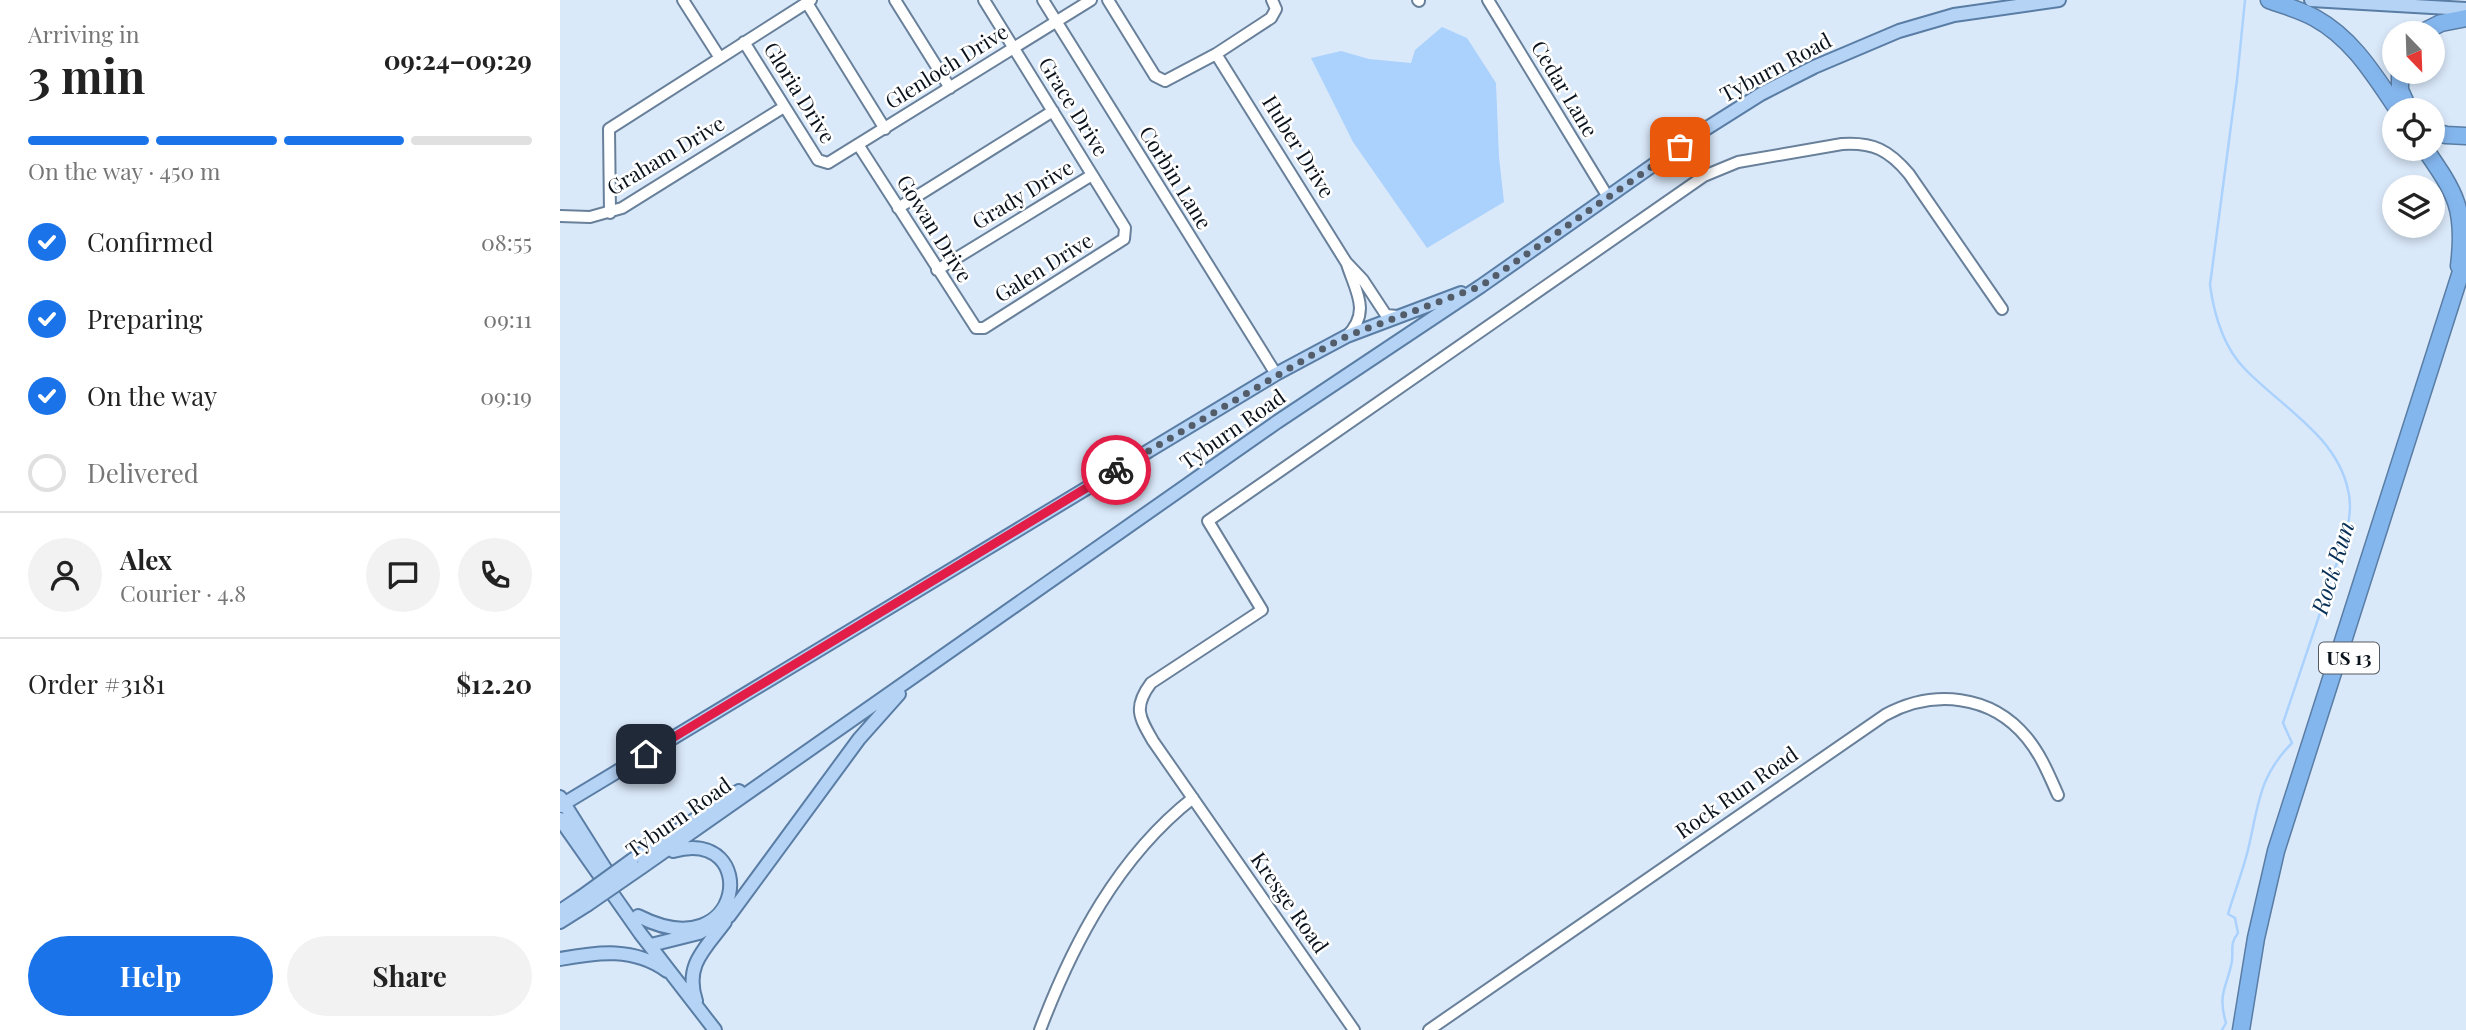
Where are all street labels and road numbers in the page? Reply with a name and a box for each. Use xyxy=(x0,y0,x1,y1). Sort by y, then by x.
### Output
street label: Glenloch Drive xyxy=(879,16,1013,114)
street label: Tyburn Road xyxy=(1714,25,1836,107)
street label: Cedar Lane xyxy=(1526,35,1605,141)
street label: Gloria Drive xyxy=(759,36,843,148)
street label: Grace Drive xyxy=(1033,51,1116,161)
street label: Huber Drive xyxy=(1257,89,1342,202)
street label: Graham Drive xyxy=(601,108,729,200)
street label: Corbin Lane xyxy=(1134,120,1219,234)
street label: Grady Drive xyxy=(966,152,1078,234)
street label: Gowan Drive xyxy=(892,169,980,287)
street label: Galen Drive xyxy=(989,225,1097,308)
street label: Tyburn Road xyxy=(1174,382,1290,475)
road number: US 13 xyxy=(2319,642,2379,674)
street label: Rock Run Road xyxy=(1669,739,1803,844)
street label: Tyburn Road xyxy=(620,770,736,863)
street label: Kresge Road xyxy=(1246,846,1336,958)

